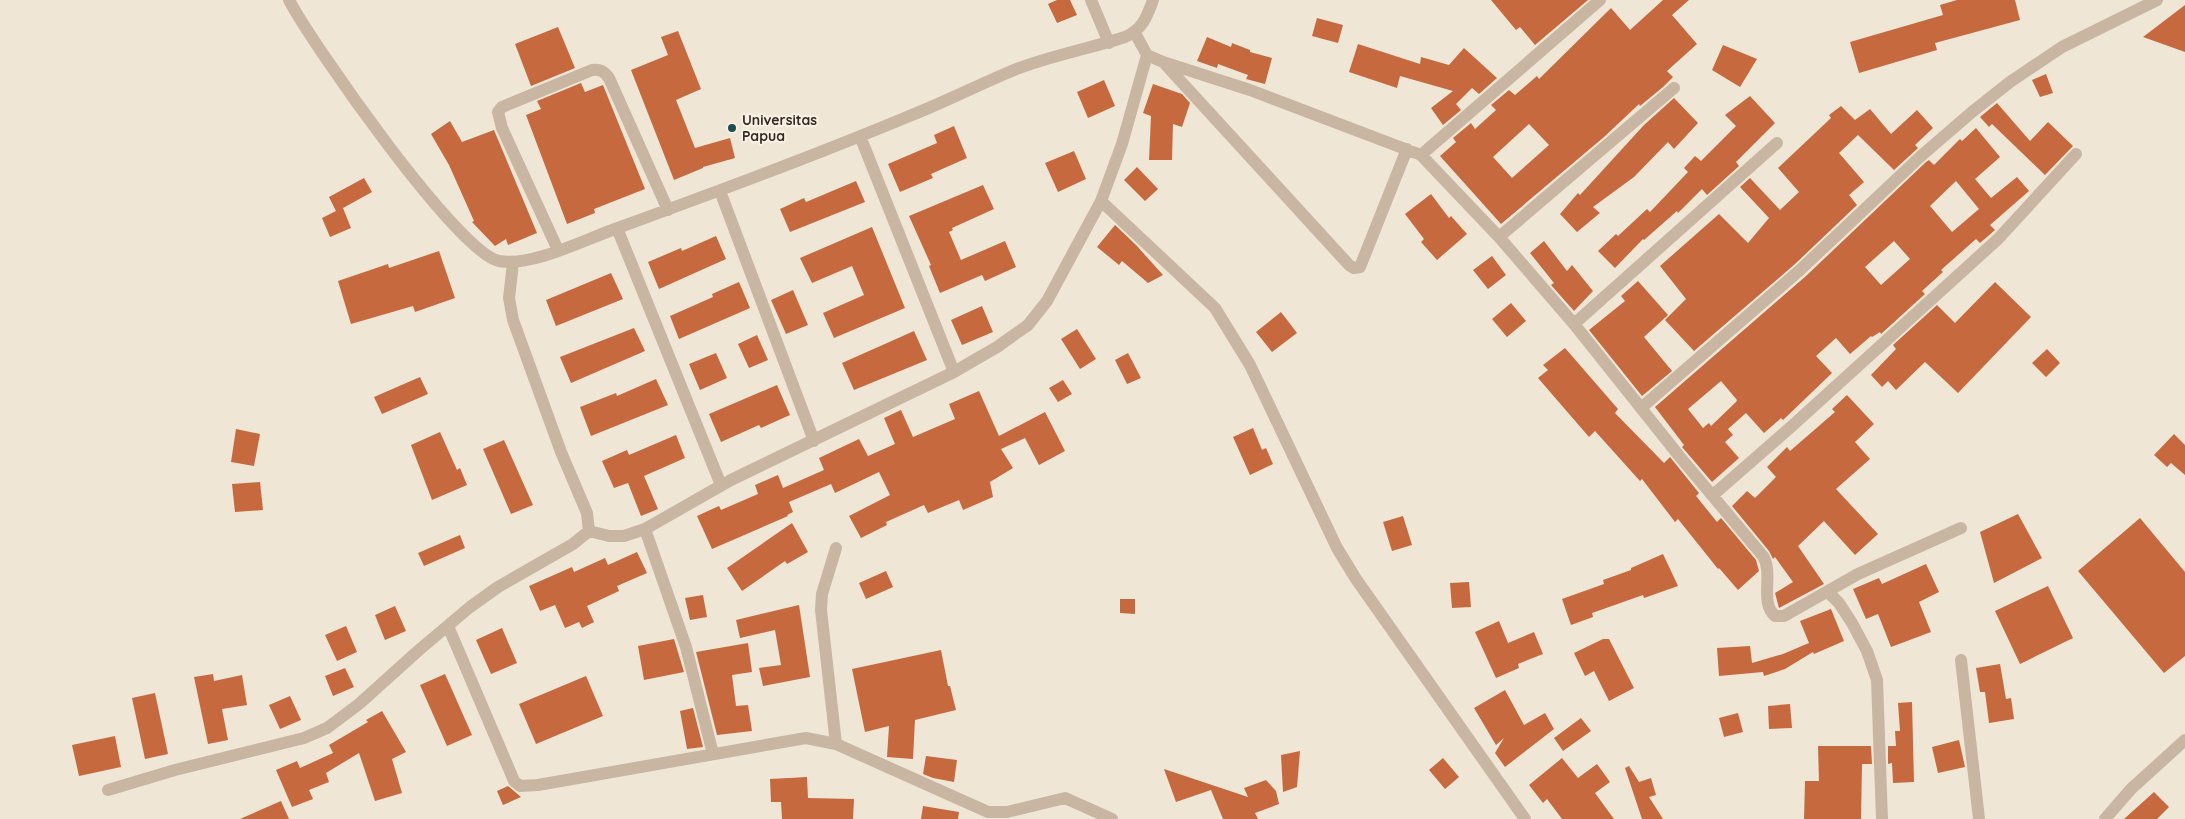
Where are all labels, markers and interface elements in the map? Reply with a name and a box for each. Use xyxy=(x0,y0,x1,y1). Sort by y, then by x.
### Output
place label: Universitas Papua xyxy=(742,111,817,145)
marker: Universitas Papua xyxy=(726,122,738,134)

